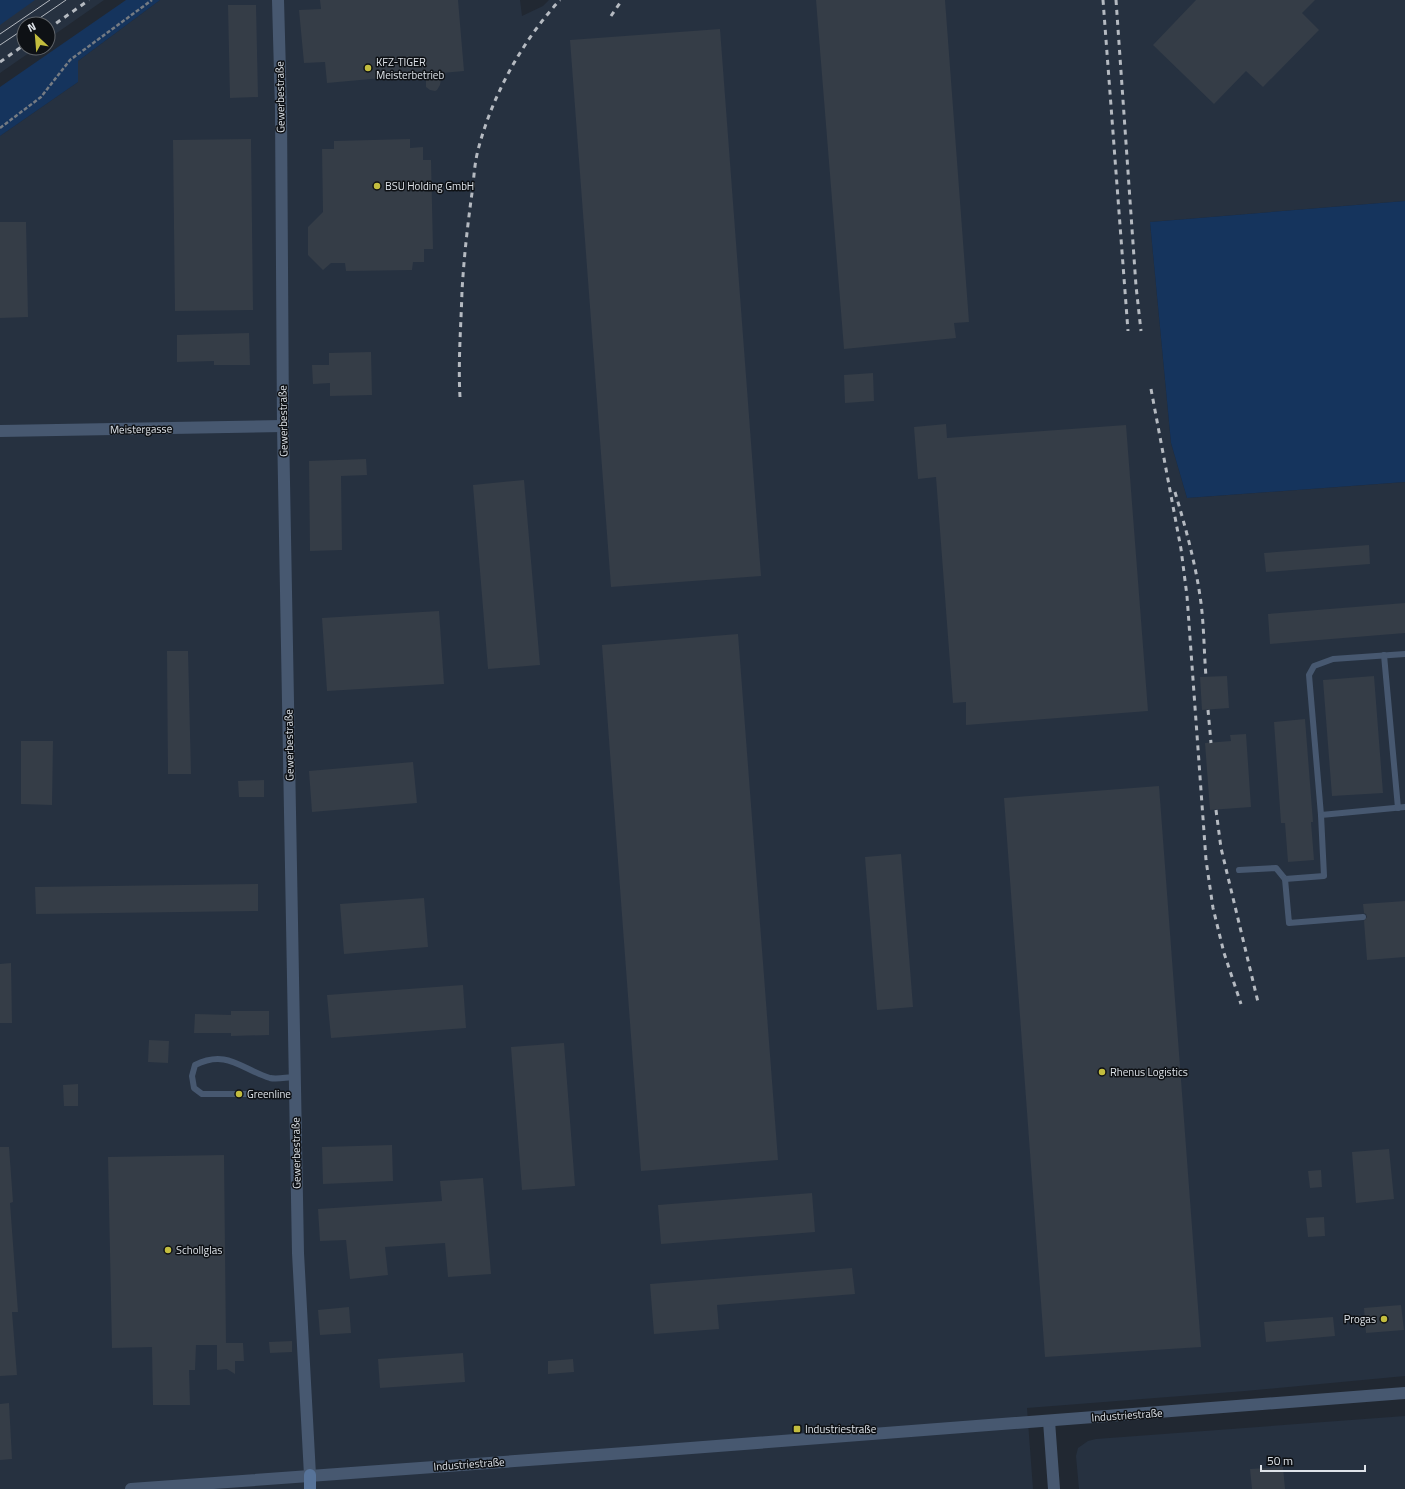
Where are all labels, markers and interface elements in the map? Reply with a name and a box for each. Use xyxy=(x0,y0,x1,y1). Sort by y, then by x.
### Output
north arrow xyxy=(16,16,56,56)
text: N xyxy=(25,18,39,36)
place label: KFZ-TIGER Meisterbetrieb xyxy=(376,54,444,83)
street label: Gewerbestraße xyxy=(271,61,289,133)
marker: KFZ-TIGER Meisterbetrieb xyxy=(363,63,373,73)
place label: BSU Holding GmbH xyxy=(385,178,474,194)
marker: BSU Holding GmbH xyxy=(372,181,382,191)
street label: Gewerbestraße xyxy=(274,385,292,457)
street label: Meistergasse xyxy=(110,420,173,438)
street label: Gewerbestraße xyxy=(280,709,298,781)
place label: Rhenus Logistics xyxy=(1110,1064,1188,1080)
marker: Rhenus Logistics xyxy=(1097,1067,1107,1077)
place label: Greenline xyxy=(247,1086,291,1102)
marker: Greenline xyxy=(234,1089,244,1099)
street label: Gewerbestraße xyxy=(287,1117,305,1189)
place label: Schollglas xyxy=(176,1242,222,1258)
marker: Schollglas xyxy=(163,1245,173,1255)
place label: Progas xyxy=(1344,1311,1376,1327)
marker: Progas xyxy=(1379,1314,1389,1324)
street label: Industriestraße xyxy=(1091,1405,1164,1425)
place label: Industriestraße xyxy=(805,1421,877,1437)
marker: Industriestraße xyxy=(792,1424,802,1434)
scale bar xyxy=(1261,1447,1365,1473)
text: 50 m xyxy=(1267,1451,1293,1470)
street label: Industriestraße xyxy=(433,1454,506,1474)

